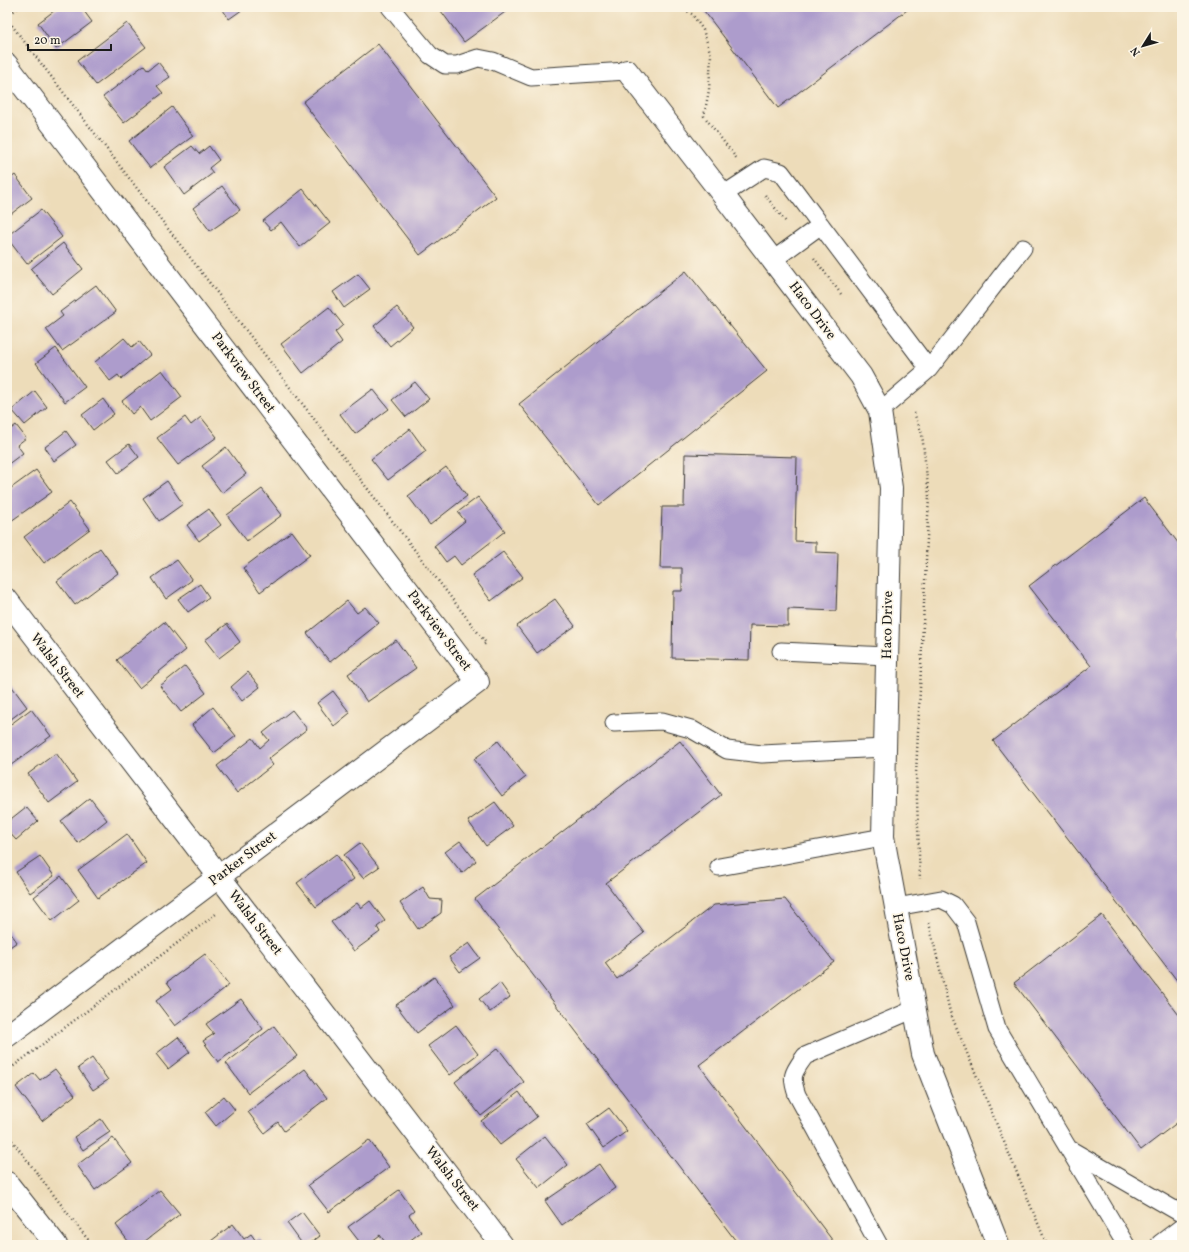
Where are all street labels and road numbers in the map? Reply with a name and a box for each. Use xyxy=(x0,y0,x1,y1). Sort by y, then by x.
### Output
street label: Haco Drive xyxy=(784,278,840,344)
street label: Parkview Street xyxy=(206,329,280,417)
street label: Parkview Street xyxy=(402,587,476,675)
street label: Haco Drive xyxy=(878,590,898,659)
street label: Walsh Street xyxy=(25,629,89,703)
street label: Parker Street xyxy=(205,827,281,891)
street label: Walsh Street xyxy=(223,886,287,960)
street label: Haco Drive xyxy=(887,912,919,983)
street label: Walsh Street xyxy=(420,1142,484,1216)

